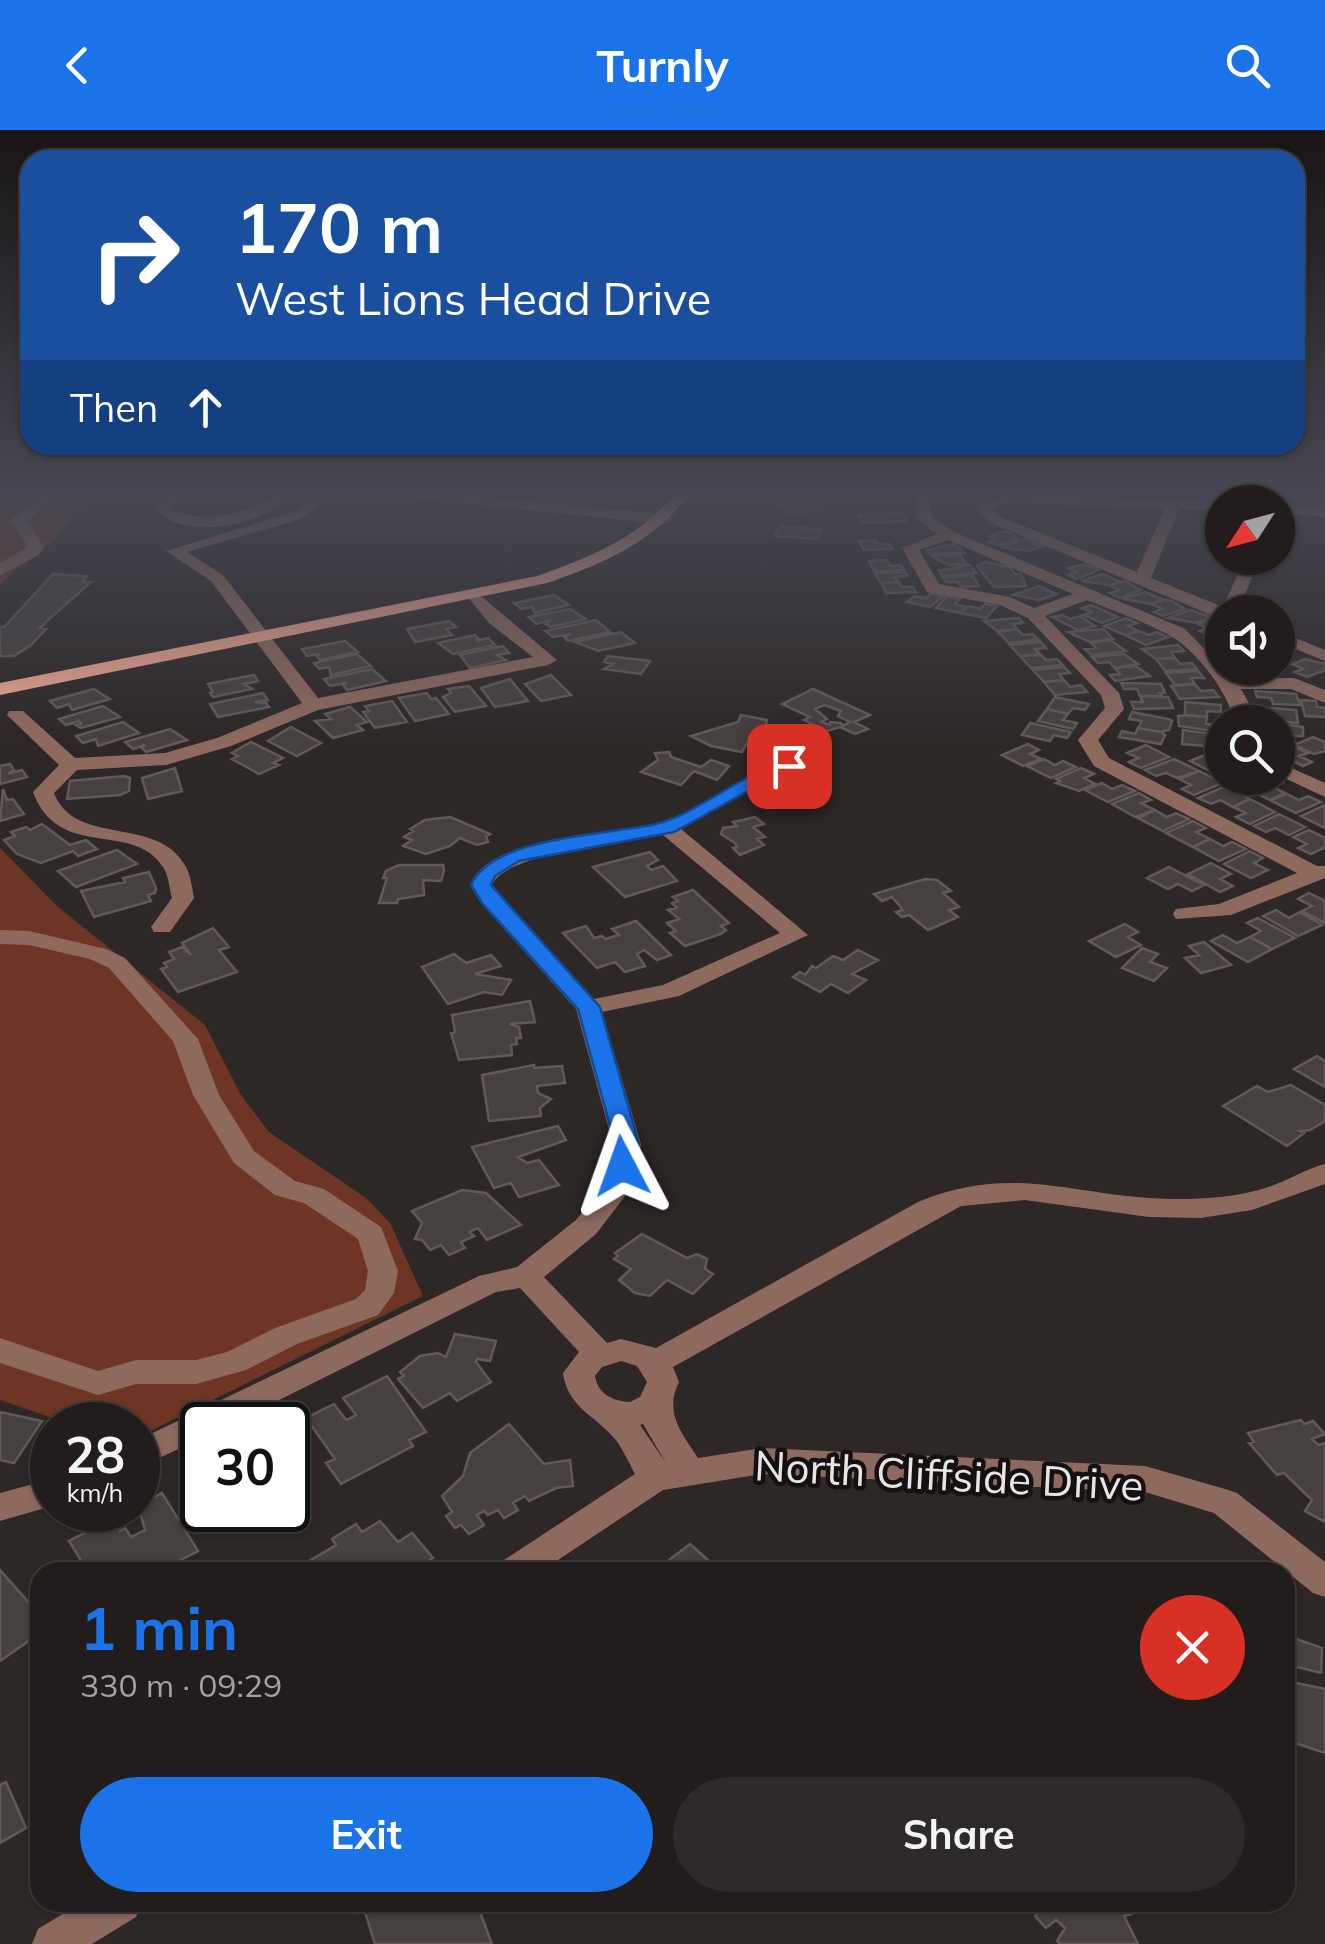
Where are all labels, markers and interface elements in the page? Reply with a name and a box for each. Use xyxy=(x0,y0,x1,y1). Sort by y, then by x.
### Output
text: Turnly xyxy=(596,37,729,93)
icon: back xyxy=(50,38,105,93)
icon: search xyxy=(1220,38,1275,93)
text: 170 m xyxy=(235,183,443,271)
icon: right xyxy=(70,190,200,320)
text: West Lions Head Drive xyxy=(235,270,711,326)
icon: ahead xyxy=(178,380,233,435)
text: Then xyxy=(70,384,158,432)
north arrow xyxy=(1205,485,1295,575)
map controls xyxy=(1205,485,1295,795)
button: sound xyxy=(1205,595,1295,685)
button: search xyxy=(1205,705,1295,795)
pin xyxy=(747,724,832,809)
icon: arrive xyxy=(762,739,817,794)
position arrow xyxy=(570,1114,674,1218)
speed limit sign: 30 xyxy=(180,1402,310,1532)
text: 28 xyxy=(65,1423,125,1486)
street label: North Cliffside Drive xyxy=(753,1438,1145,1512)
text: km/h xyxy=(67,1477,123,1508)
text: 1 min xyxy=(80,1590,238,1665)
button: close xyxy=(1140,1595,1245,1700)
text: 330 m · 09:29 xyxy=(80,1665,282,1705)
button: Exit xyxy=(80,1777,653,1892)
button: Share xyxy=(673,1777,1245,1892)

